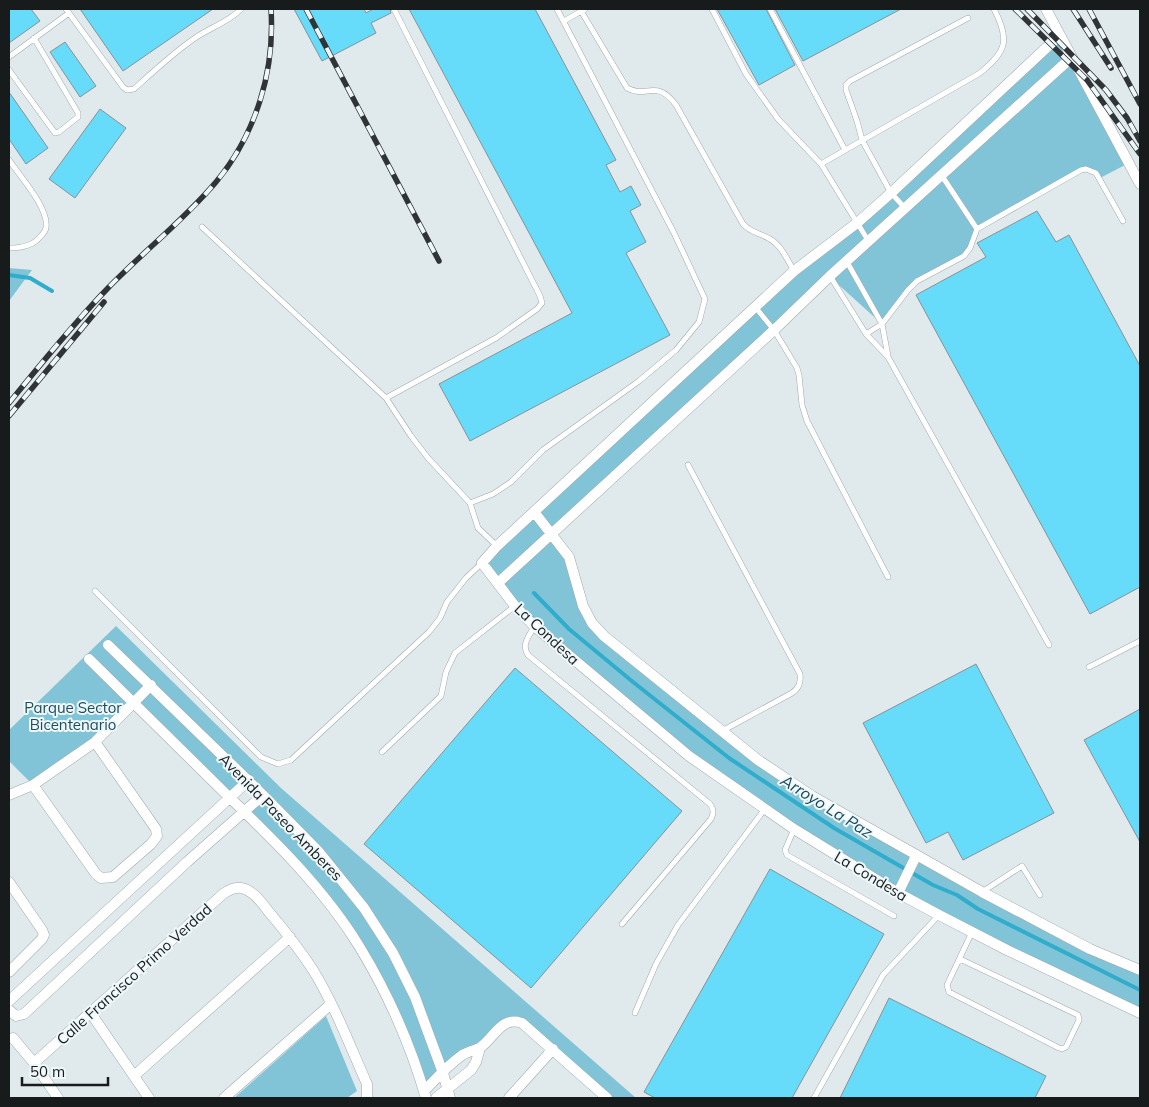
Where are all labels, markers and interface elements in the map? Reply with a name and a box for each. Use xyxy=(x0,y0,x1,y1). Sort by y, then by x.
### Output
street label: La Condesa xyxy=(511,599,583,669)
park label: Parque Sector Bicentenario xyxy=(24,698,122,734)
street label: Avenida Paseo Amberes xyxy=(215,749,347,885)
water label: Arroyo La Paz xyxy=(777,769,877,843)
street label: La Condesa xyxy=(831,847,911,905)
street label: Calle Francisco Primo Verdad xyxy=(52,899,216,1049)
scale bar xyxy=(22,1054,109,1086)
text: 50 m xyxy=(30,1062,65,1081)

